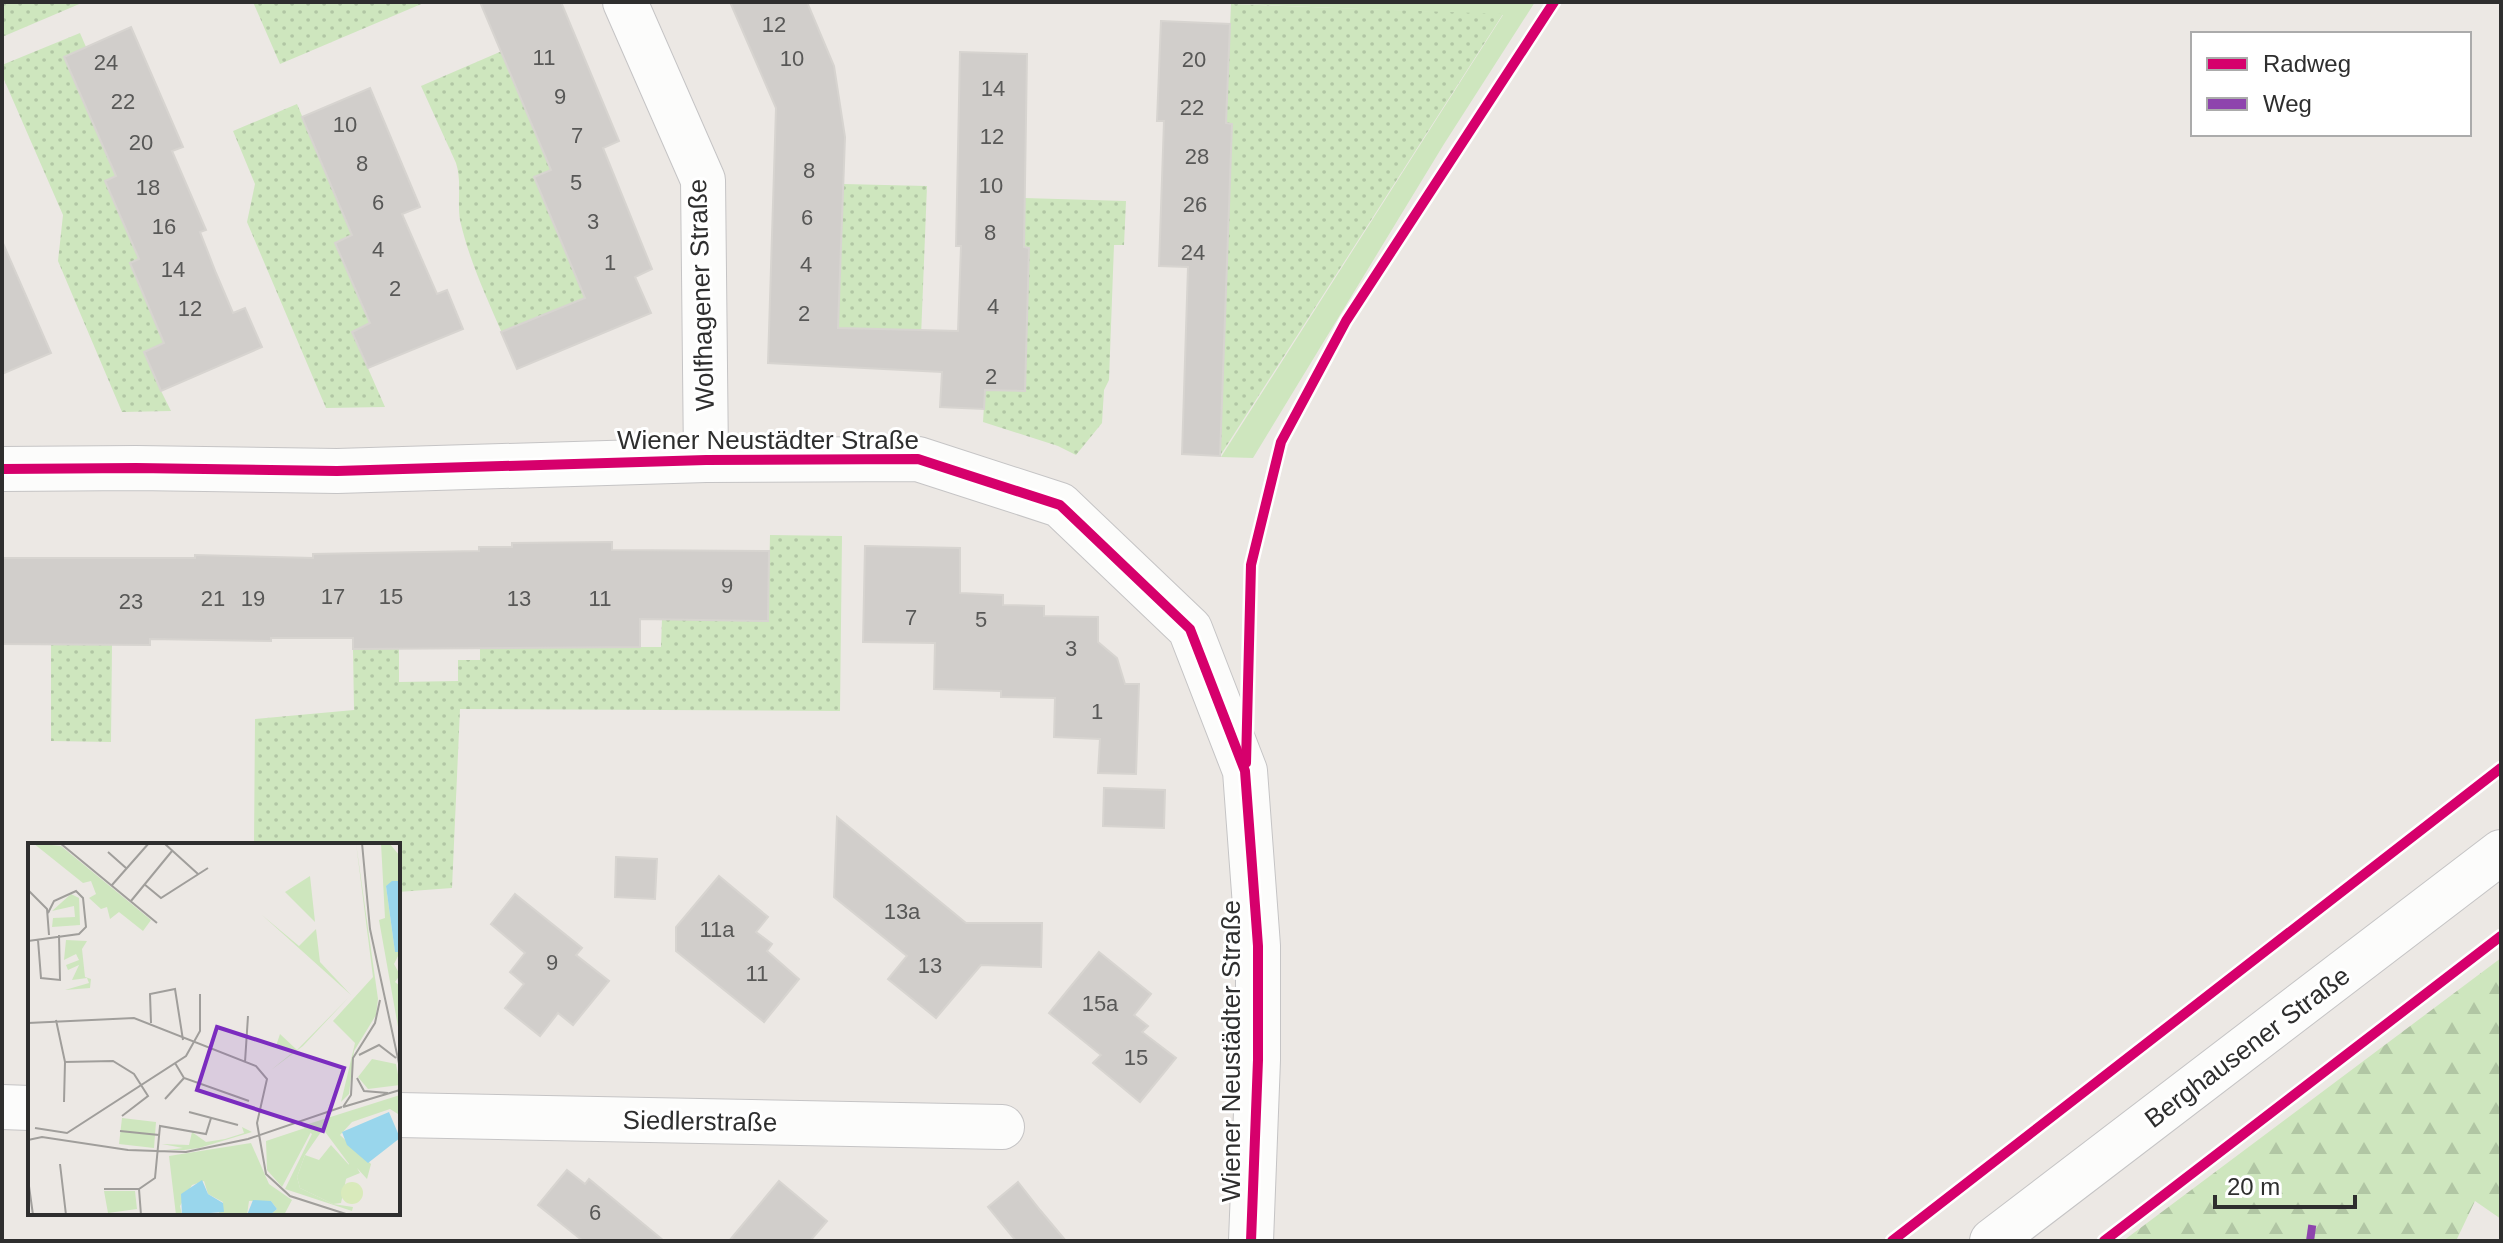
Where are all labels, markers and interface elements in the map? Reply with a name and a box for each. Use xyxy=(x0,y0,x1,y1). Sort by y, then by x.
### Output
house number: 12 xyxy=(762,12,786,37)
legend xyxy=(2191,32,2471,136)
house number: 11 xyxy=(533,45,555,70)
house number: 10 xyxy=(780,46,804,71)
house number: 20 xyxy=(1182,47,1206,72)
house number: 24 xyxy=(94,50,118,75)
text: Radweg xyxy=(2263,50,2351,77)
house number: 14 xyxy=(981,76,1005,101)
house number: 9 xyxy=(554,84,566,109)
house number: 22 xyxy=(111,89,135,114)
text: Weg xyxy=(2263,90,2312,117)
house number: 22 xyxy=(1180,95,1204,120)
house number: 10 xyxy=(333,112,357,137)
house number: 7 xyxy=(571,123,583,148)
house number: 12 xyxy=(980,124,1004,149)
house number: 20 xyxy=(129,130,153,155)
house number: 28 xyxy=(1185,144,1209,169)
house number: 8 xyxy=(356,151,368,176)
house number: 8 xyxy=(803,158,815,183)
house number: 5 xyxy=(570,170,582,195)
house number: 10 xyxy=(979,173,1003,198)
house number: 18 xyxy=(136,175,160,200)
street label: Wolfhagener Straße xyxy=(682,178,720,412)
house number: 6 xyxy=(372,190,384,215)
house number: 26 xyxy=(1183,192,1207,217)
house number: 6 xyxy=(801,205,813,230)
house number: 3 xyxy=(587,209,599,234)
house number: 16 xyxy=(152,214,176,239)
house number: 8 xyxy=(984,220,996,245)
house number: 4 xyxy=(372,237,384,262)
house number: 24 xyxy=(1181,240,1205,265)
house number: 1 xyxy=(604,250,616,275)
house number: 4 xyxy=(800,252,812,277)
house number: 14 xyxy=(161,257,185,282)
house number: 2 xyxy=(389,276,401,301)
house number: 4 xyxy=(987,294,999,319)
house number: 12 xyxy=(178,296,202,321)
house number: 2 xyxy=(798,301,810,326)
house number: 2 xyxy=(985,364,997,389)
street label: Wiener Neustädter Straße xyxy=(617,425,919,455)
house number: 9 xyxy=(721,573,733,598)
house number: 17 xyxy=(321,584,345,609)
house number: 15 xyxy=(379,584,403,609)
house number: 21 xyxy=(201,586,225,611)
house number: 19 xyxy=(241,586,265,611)
house number: 13 xyxy=(507,586,531,611)
house number: 11 xyxy=(589,586,611,611)
house number: 23 xyxy=(119,589,143,614)
house number: 7 xyxy=(905,605,917,630)
house number: 5 xyxy=(975,607,987,632)
house number: 3 xyxy=(1065,636,1077,661)
house number: 1 xyxy=(1091,699,1103,724)
inset map xyxy=(28,843,400,1215)
house number: 13a xyxy=(884,899,921,924)
street label: Wiener Neustädter Straße xyxy=(1216,900,1246,1202)
house number: 11a xyxy=(699,917,735,942)
house number: 9 xyxy=(546,950,558,975)
house number: 13 xyxy=(918,953,942,978)
street label: Berghausener Straße xyxy=(2139,960,2355,1134)
house number: 11 xyxy=(746,961,768,986)
house number: 15a xyxy=(1082,991,1119,1016)
house number: 15 xyxy=(1124,1045,1148,1070)
street label: Siedlerstraße xyxy=(622,1105,778,1137)
scale bar xyxy=(2215,1159,2355,1209)
text: 20 m xyxy=(2227,1173,2280,1200)
house number: 6 xyxy=(589,1200,601,1225)

